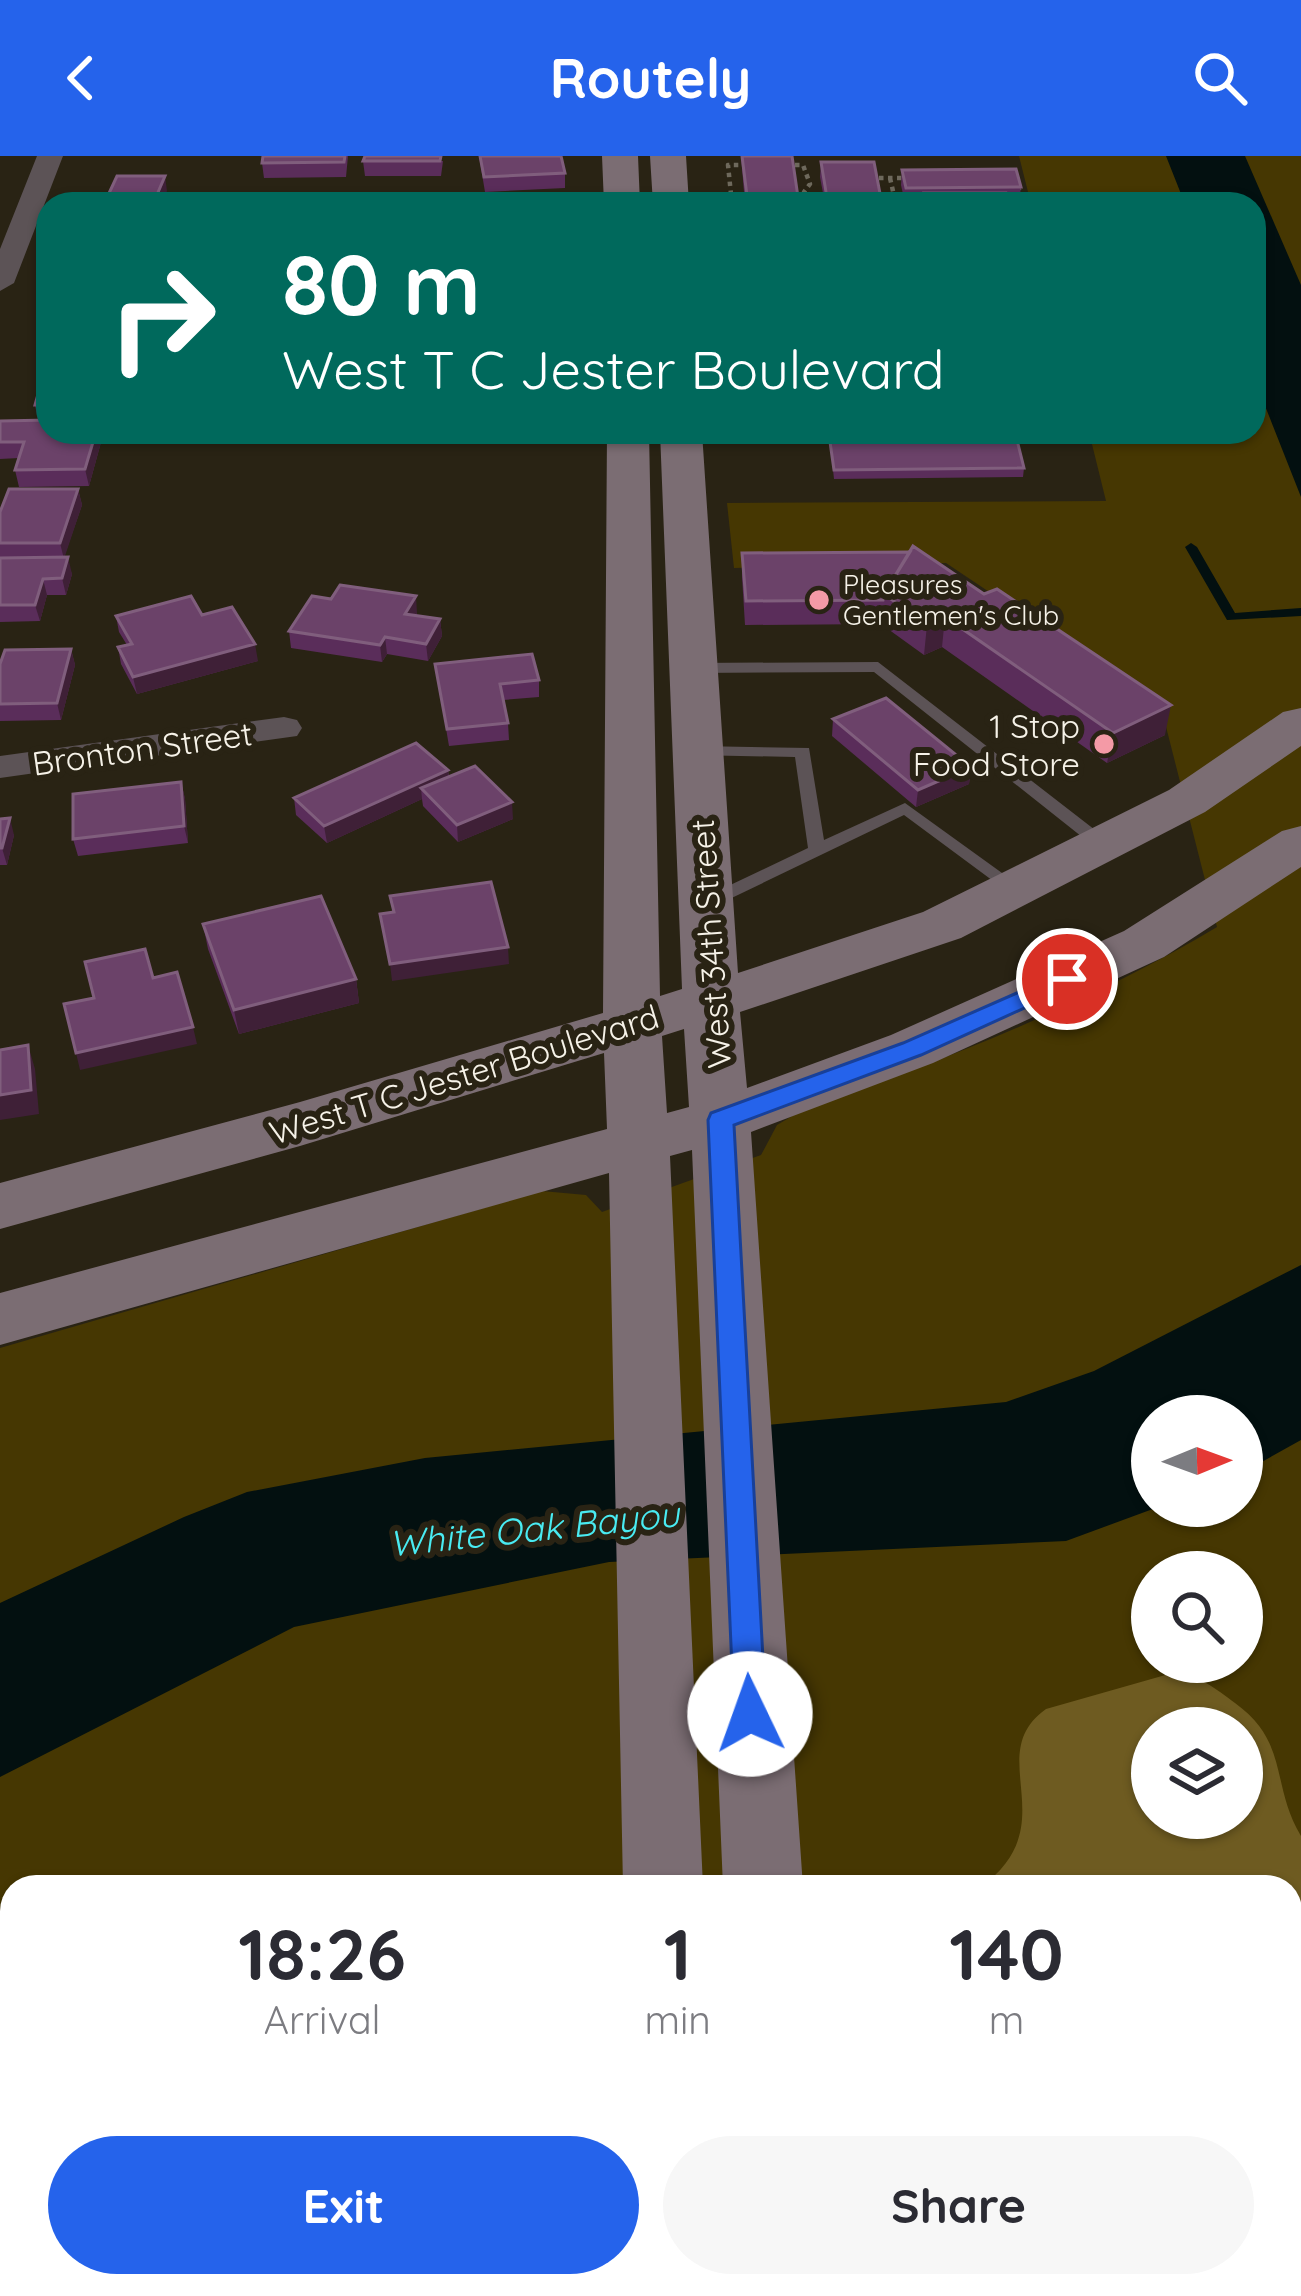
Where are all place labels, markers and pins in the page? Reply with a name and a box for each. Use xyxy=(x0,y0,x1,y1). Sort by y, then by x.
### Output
place label: Pleasures Gentlemen's Club xyxy=(843,567,1059,632)
marker: Pleasures Gentlemen's Club xyxy=(806,587,832,613)
place label: 1 Stop Food Store xyxy=(913,705,1080,784)
marker: 1 Stop Food Store xyxy=(1091,731,1117,757)
pin xyxy=(1016,928,1118,1030)

